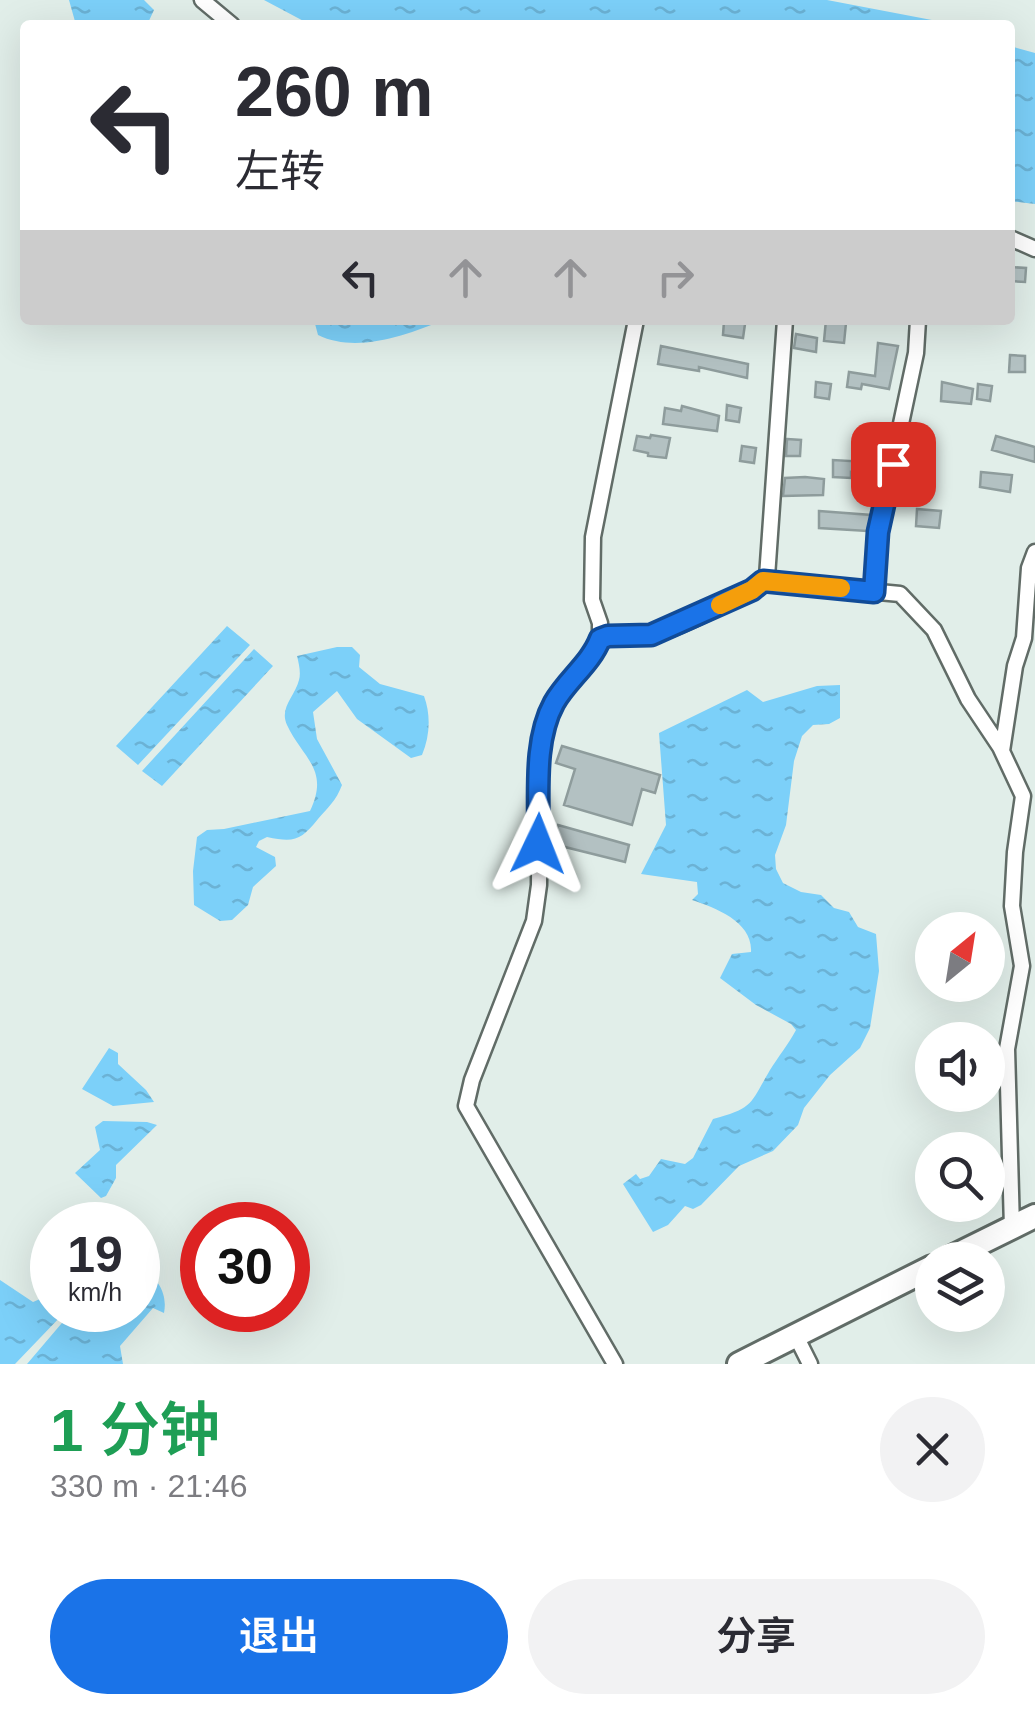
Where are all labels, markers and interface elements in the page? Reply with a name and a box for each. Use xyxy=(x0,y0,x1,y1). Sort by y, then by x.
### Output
text: 260 m xyxy=(235,53,433,131)
icon: left xyxy=(70,60,200,190)
text: 左转 xyxy=(235,146,325,197)
icon: left xyxy=(333,250,388,305)
icon: ahead xyxy=(438,250,493,305)
icon: ahead xyxy=(543,250,598,305)
icon: right xyxy=(648,250,703,305)
pin xyxy=(851,422,936,507)
icon: arrive xyxy=(866,437,921,492)
position arrow xyxy=(486,792,590,896)
north arrow xyxy=(915,912,1005,1002)
map controls xyxy=(915,912,1005,1332)
button: sound xyxy=(915,1022,1005,1112)
button: search xyxy=(915,1132,1005,1222)
speed limit sign: 30 xyxy=(180,1202,310,1332)
text: 19 xyxy=(67,1227,123,1283)
button: layers xyxy=(915,1242,1005,1332)
text: km/h xyxy=(68,1278,122,1306)
text: 1 分钟 xyxy=(50,1397,220,1464)
button: close xyxy=(880,1397,985,1502)
text: 330 m · 21:46 xyxy=(50,1468,247,1504)
button: 退出 xyxy=(50,1579,508,1694)
button: 分享 xyxy=(528,1579,985,1694)

